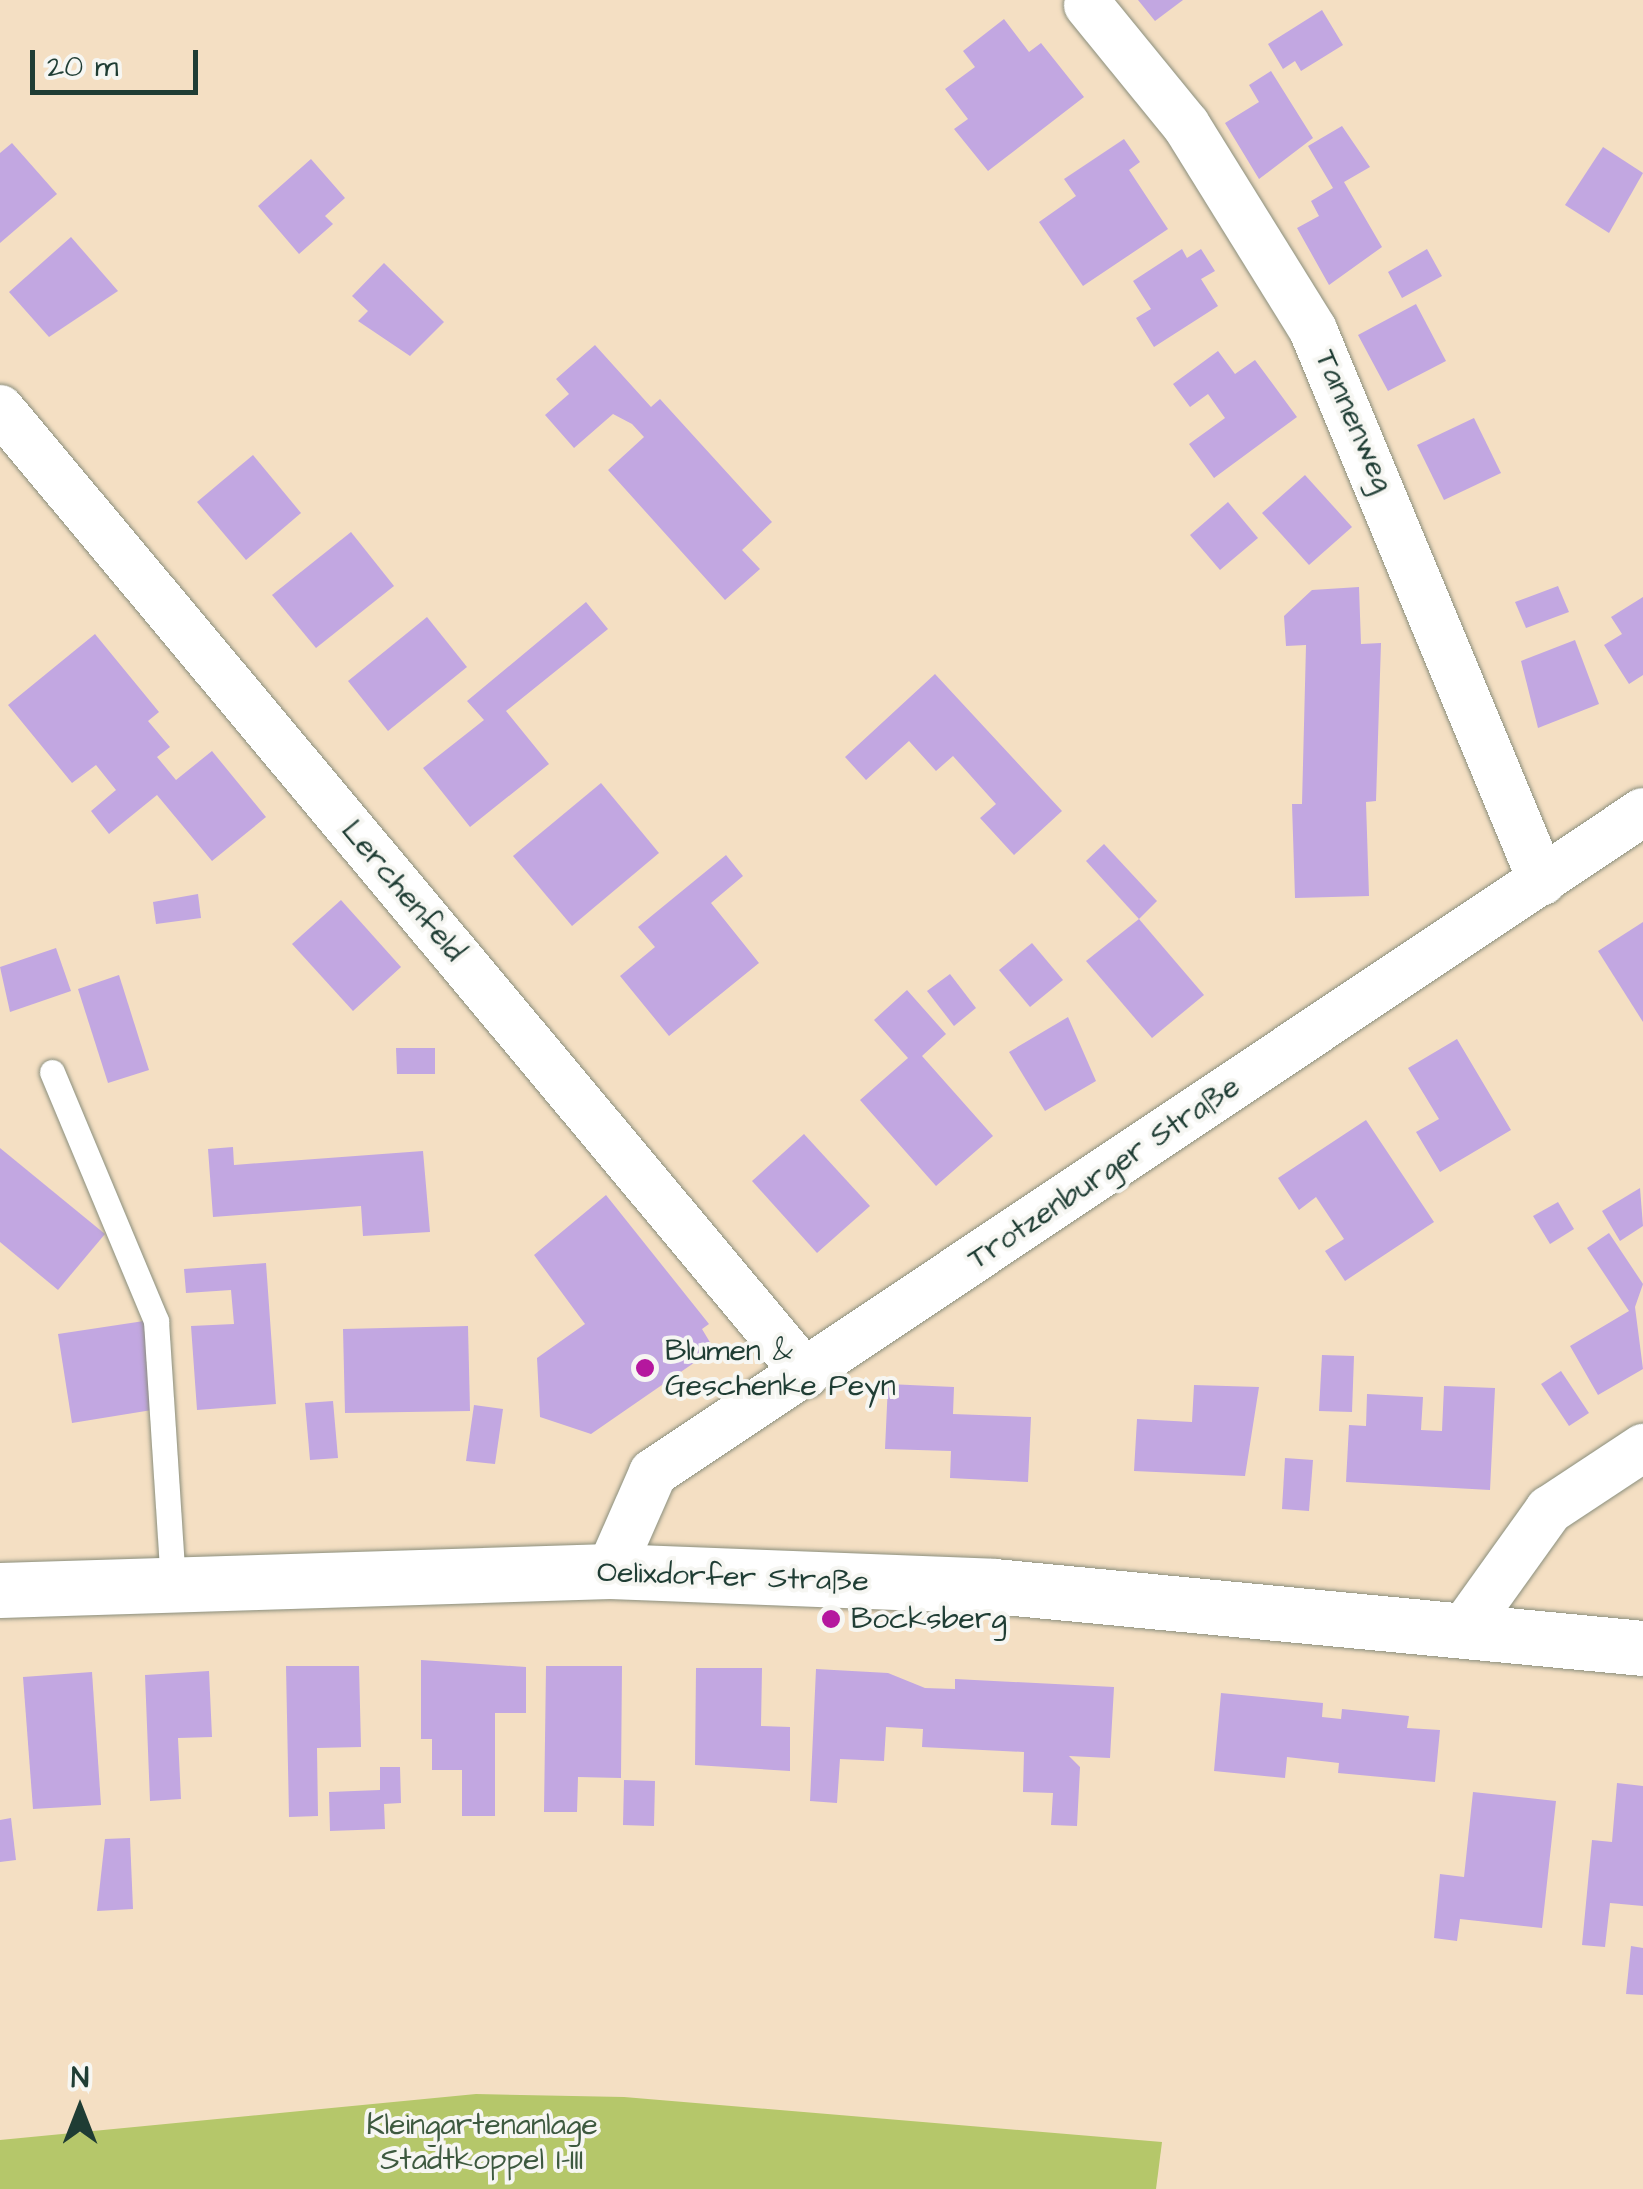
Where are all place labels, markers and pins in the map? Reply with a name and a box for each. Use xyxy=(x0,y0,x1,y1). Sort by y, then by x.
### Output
place label: Blumen & Geschenke Peyn xyxy=(665,1333,896,1404)
marker: Blumen & Geschenke Peyn xyxy=(634,1357,656,1379)
place label: Bocksberg xyxy=(851,1601,1007,1637)
marker: Bocksberg xyxy=(820,1608,842,1630)

